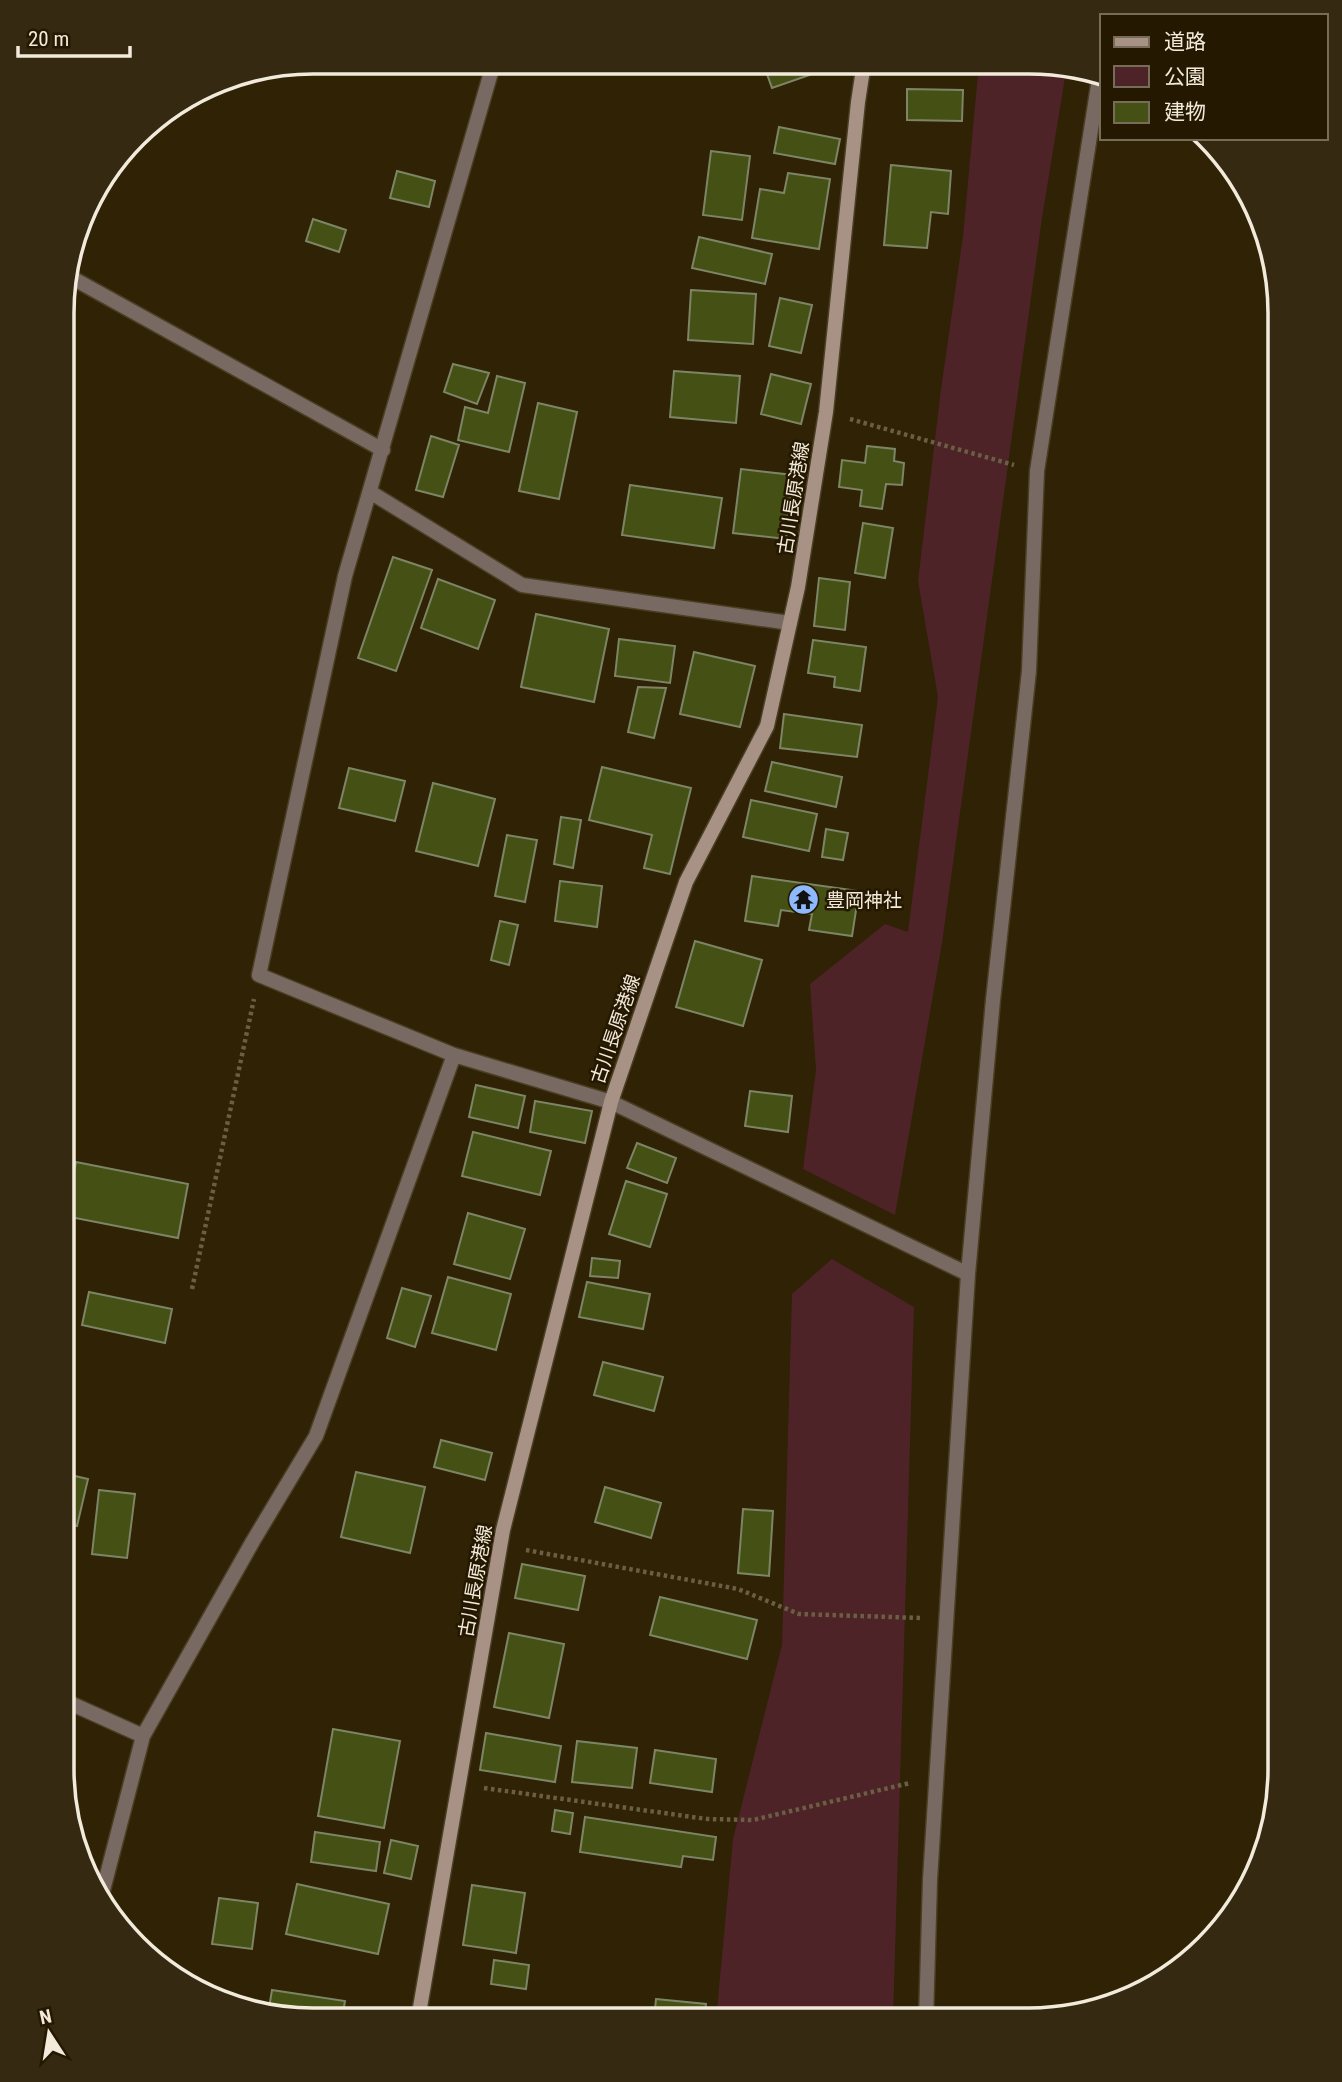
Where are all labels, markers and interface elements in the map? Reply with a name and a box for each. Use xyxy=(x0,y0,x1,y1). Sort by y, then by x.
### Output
scale bar xyxy=(18,14,130,58)
legend xyxy=(1100,14,1328,140)
text: 20 m xyxy=(28,27,69,51)
text: 道路 xyxy=(1164,30,1206,54)
text: 公園 xyxy=(1164,65,1206,89)
text: 建物 xyxy=(1164,100,1206,124)
street label: 古川長原港線 xyxy=(773,440,814,556)
temple icon: 豊岡神社 xyxy=(786,883,820,917)
place label: 豊岡神社 xyxy=(826,889,902,912)
street label: 古川長原港線 xyxy=(586,972,645,1087)
street label: 古川長原港線 xyxy=(454,1523,497,1639)
north arrow xyxy=(14,1998,84,2068)
text: N xyxy=(37,2004,54,2029)

